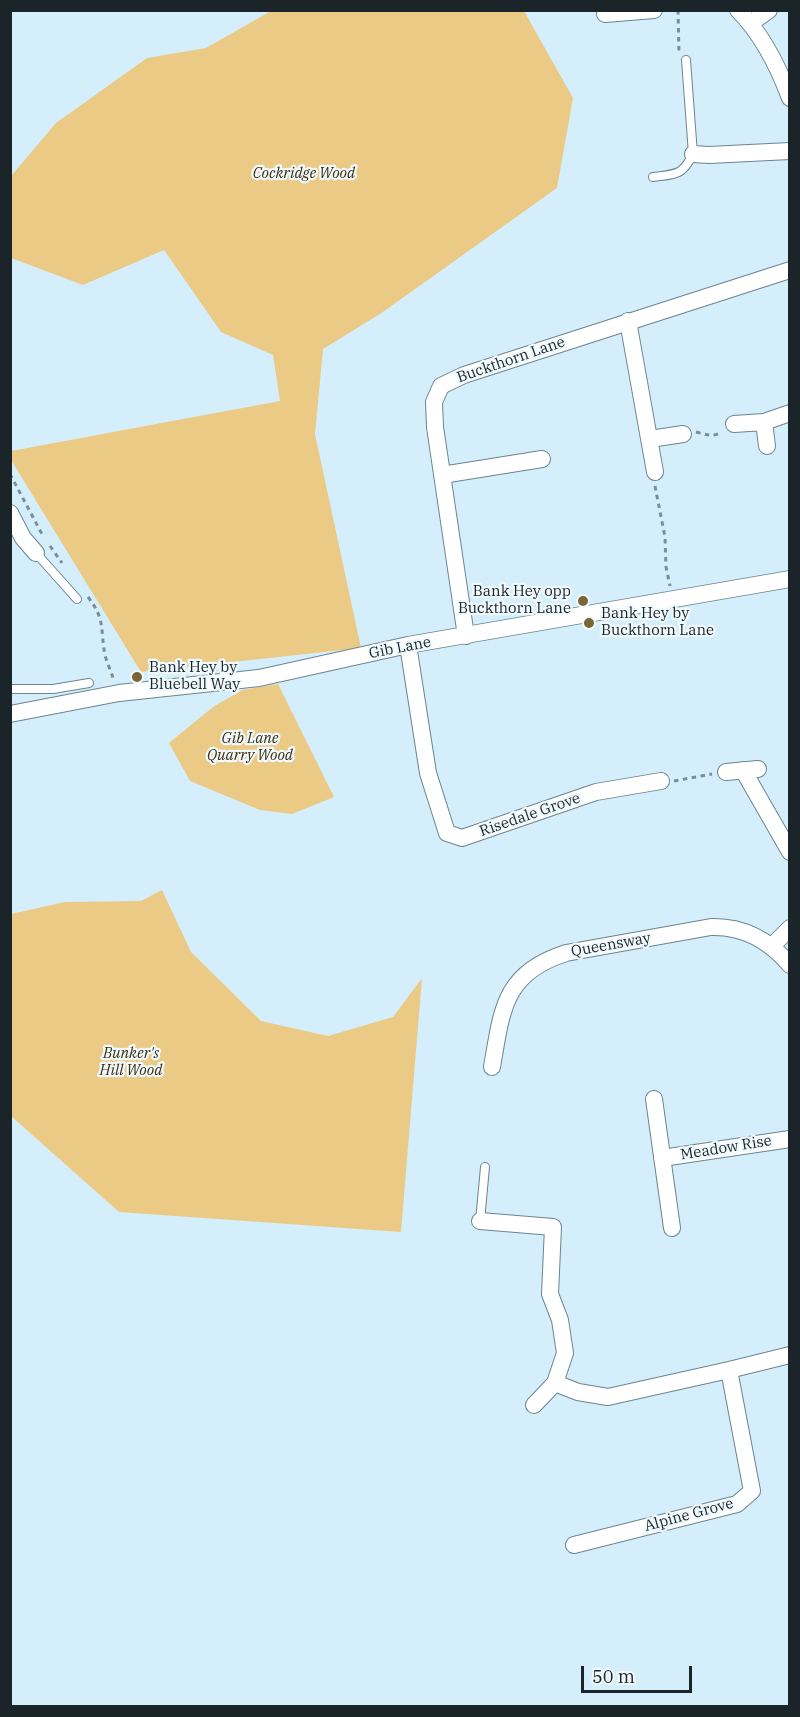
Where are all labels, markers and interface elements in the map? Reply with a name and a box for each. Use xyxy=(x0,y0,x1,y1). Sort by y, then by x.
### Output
park label: Cockridge Wood xyxy=(253,165,355,183)
street label: Buckthorn Lane xyxy=(455,333,567,387)
place label: Bank Hey opp Buckthorn Lane xyxy=(458,583,571,618)
marker: Bank Hey opp Buckthorn Lane xyxy=(576,594,590,608)
place label: Bank Hey by Buckthorn Lane xyxy=(601,605,714,640)
marker: Bank Hey by Buckthorn Lane xyxy=(582,616,596,630)
street label: Gib Lane xyxy=(368,633,432,663)
place label: Bank Hey by Bluebell Way xyxy=(149,659,240,694)
marker: Bank Hey by Bluebell Way xyxy=(130,670,144,684)
park label: Gib Lane Quarry Wood xyxy=(207,730,293,765)
street label: Risedale Grove xyxy=(477,789,583,841)
street label: Queensway xyxy=(570,929,652,961)
park label: Bunker's Hill Wood xyxy=(100,1045,162,1080)
street label: Meadow Rise xyxy=(679,1132,773,1164)
street label: Alpine Grove xyxy=(643,1494,735,1536)
scale bar xyxy=(584,1654,695,1692)
text: 50 m xyxy=(592,1665,635,1688)

